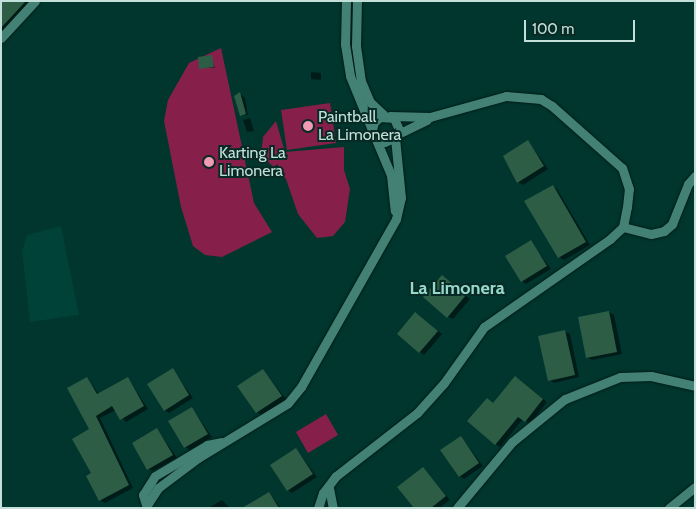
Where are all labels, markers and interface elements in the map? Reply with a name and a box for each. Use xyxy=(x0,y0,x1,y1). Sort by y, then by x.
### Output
scale bar xyxy=(526,10,637,42)
text: 100 m xyxy=(532,20,574,38)
place label: Paintball La Limonera xyxy=(318,107,401,145)
marker: Paintball La Limonera xyxy=(302,120,314,132)
place label: Karting La Limonera xyxy=(219,143,286,181)
marker: Karting La Limonera xyxy=(203,156,215,168)
district label: La Limonera xyxy=(409,277,505,299)

